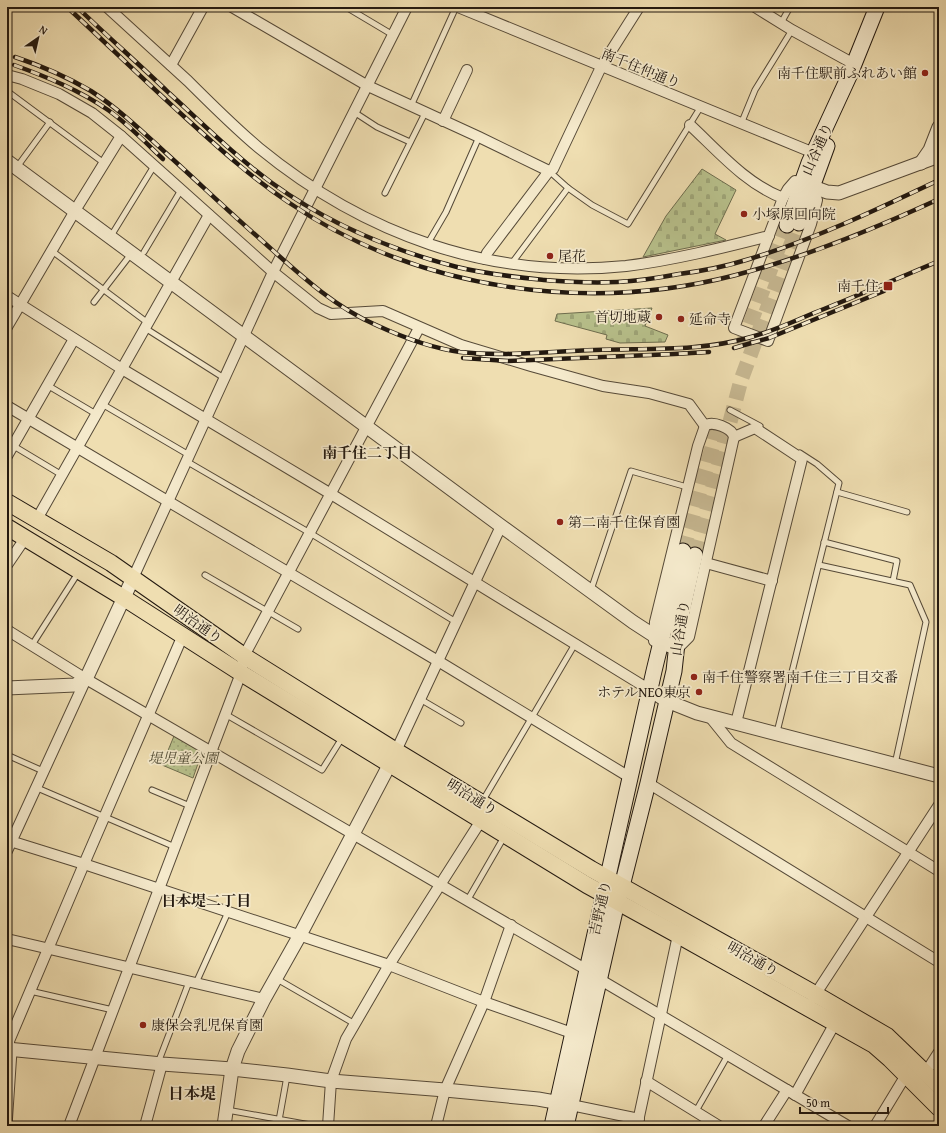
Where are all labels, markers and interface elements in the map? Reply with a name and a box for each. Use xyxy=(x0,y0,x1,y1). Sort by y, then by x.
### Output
north arrow xyxy=(18,18,58,58)
text: N xyxy=(36,21,52,39)
street label: 南千住仲通り xyxy=(598,43,684,93)
place label: 南千住駅前ふれあい館 xyxy=(777,63,917,83)
marker: 南千住駅前ふれあい館 xyxy=(920,68,930,78)
street label: 山谷通り xyxy=(796,119,838,179)
place label: 小塚原回向院 xyxy=(752,204,836,224)
marker: 小塚原回向院 xyxy=(739,209,749,219)
place label: 尾花 xyxy=(558,246,586,266)
marker: 尾花 xyxy=(545,251,555,261)
place label: 南千住 xyxy=(837,276,879,296)
marker: 南千住 xyxy=(882,280,894,292)
place label: 首切地蔵 xyxy=(595,307,651,327)
place label: 延命寺 xyxy=(689,309,731,329)
marker: 首切地蔵 xyxy=(654,312,664,322)
marker: 延命寺 xyxy=(676,314,686,324)
district label: 南千住二丁目 xyxy=(322,442,412,463)
place label: 第二南千住保育園 xyxy=(568,512,680,532)
marker: 第二南千住保育園 xyxy=(555,517,565,527)
street label: 山谷通り xyxy=(666,599,694,657)
street label: 明治通り xyxy=(169,600,227,648)
place label: 南千住警察署南千住三丁目交番 xyxy=(702,667,898,687)
marker: 南千住警察署南千住三丁目交番 xyxy=(689,672,699,682)
place label: ホテルNEO東京 xyxy=(597,682,691,702)
marker: ホテルNEO東京 xyxy=(694,687,704,697)
park label: 堤児童公園 xyxy=(148,748,220,768)
street label: 明治通り xyxy=(443,774,501,820)
street label: 吉野通り xyxy=(584,878,616,938)
district label: 日本堤二丁目 xyxy=(161,890,251,911)
street label: 明治通り xyxy=(724,937,782,981)
place label: 康保会乳児保育園 xyxy=(151,1015,263,1035)
marker: 康保会乳児保育園 xyxy=(138,1020,148,1030)
district label: 日本堤 xyxy=(168,1081,216,1105)
scale bar xyxy=(800,1089,888,1115)
text: 50 m xyxy=(806,1094,830,1111)

